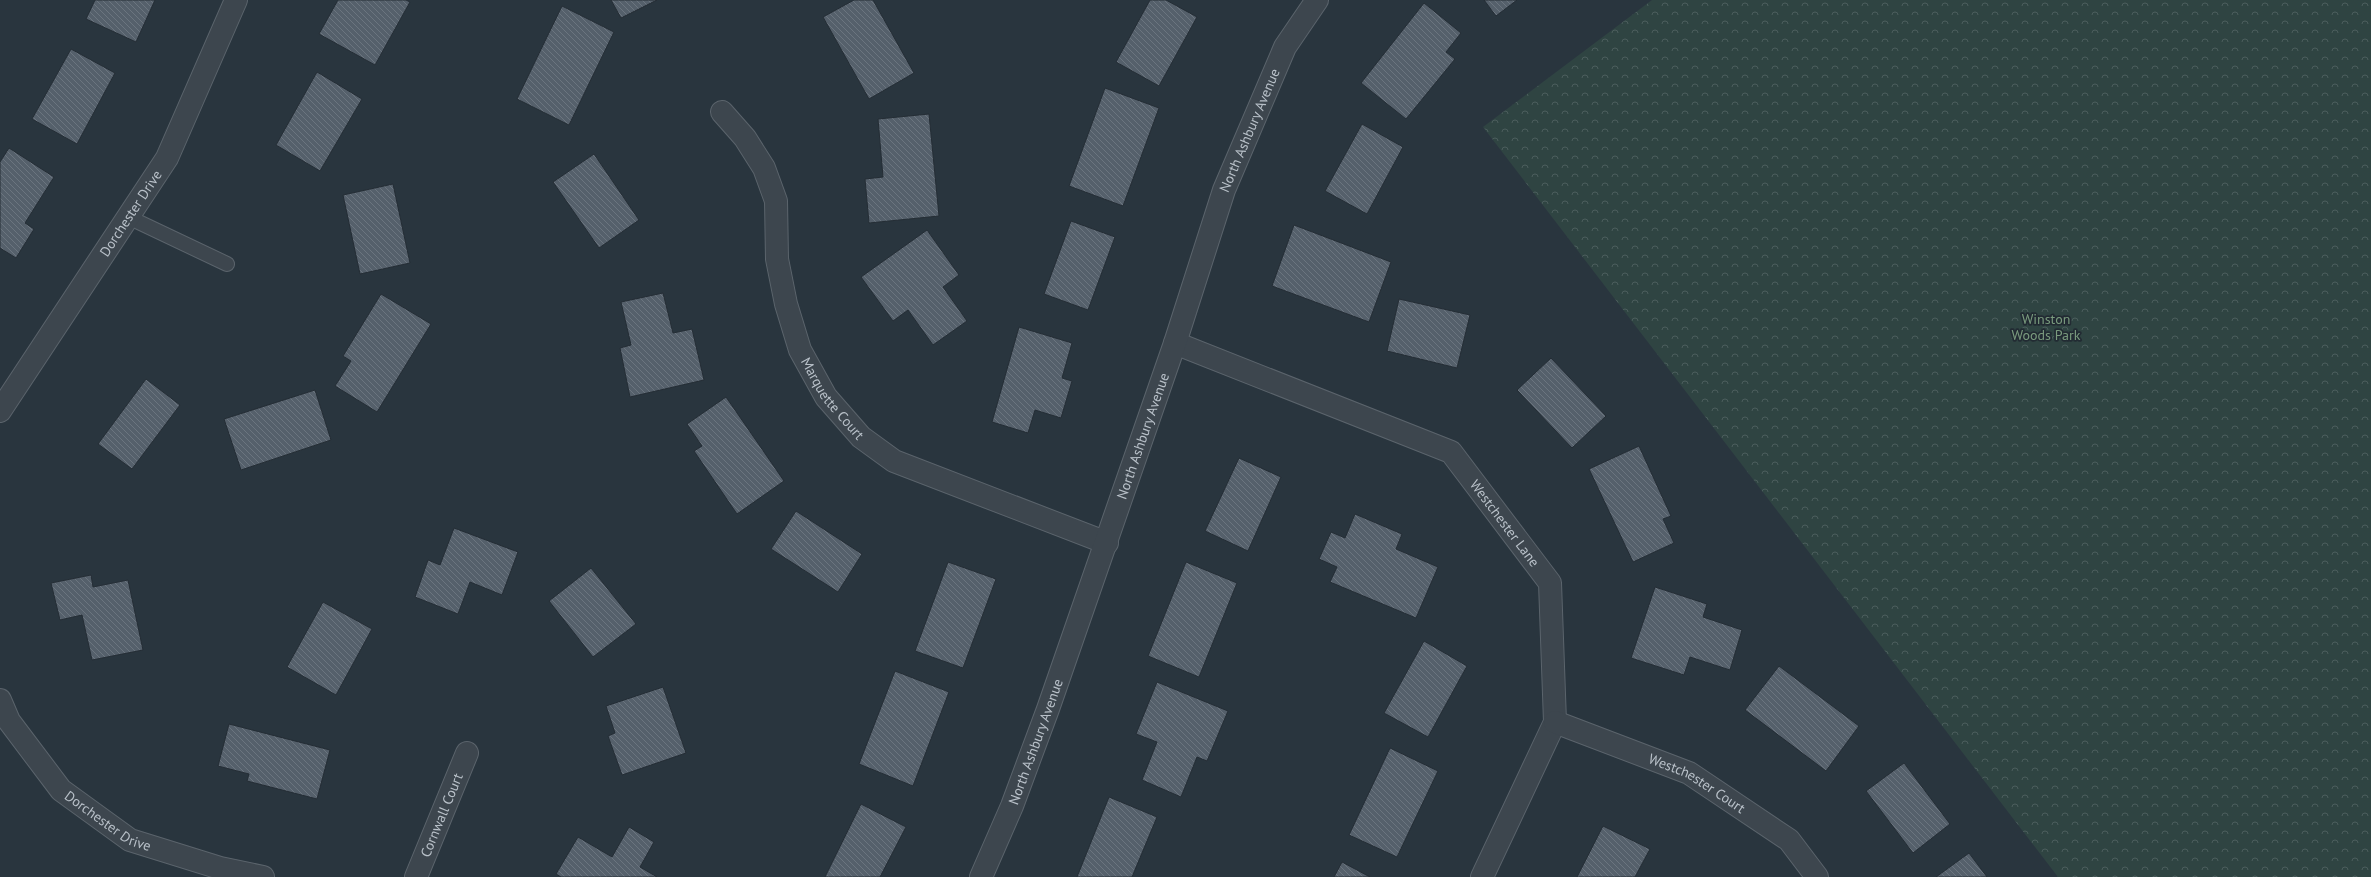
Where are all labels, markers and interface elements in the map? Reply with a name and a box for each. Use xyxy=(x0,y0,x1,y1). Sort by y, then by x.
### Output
street label: North Ashbury Avenue xyxy=(1215,66,1284,195)
street label: Dorchester Drive xyxy=(95,166,166,260)
park label: Winston Woods Park xyxy=(2012,310,2081,344)
street label: Marquette Court xyxy=(797,354,868,444)
street label: North Ashbury Avenue xyxy=(1113,370,1173,502)
street label: Westchester Lane xyxy=(1466,476,1544,570)
street label: North Ashbury Avenue xyxy=(1004,676,1067,807)
street label: Westchester Court xyxy=(1646,749,1749,817)
street label: Cornwall Court xyxy=(416,770,467,860)
street label: Dorchester Drive xyxy=(61,787,153,855)

